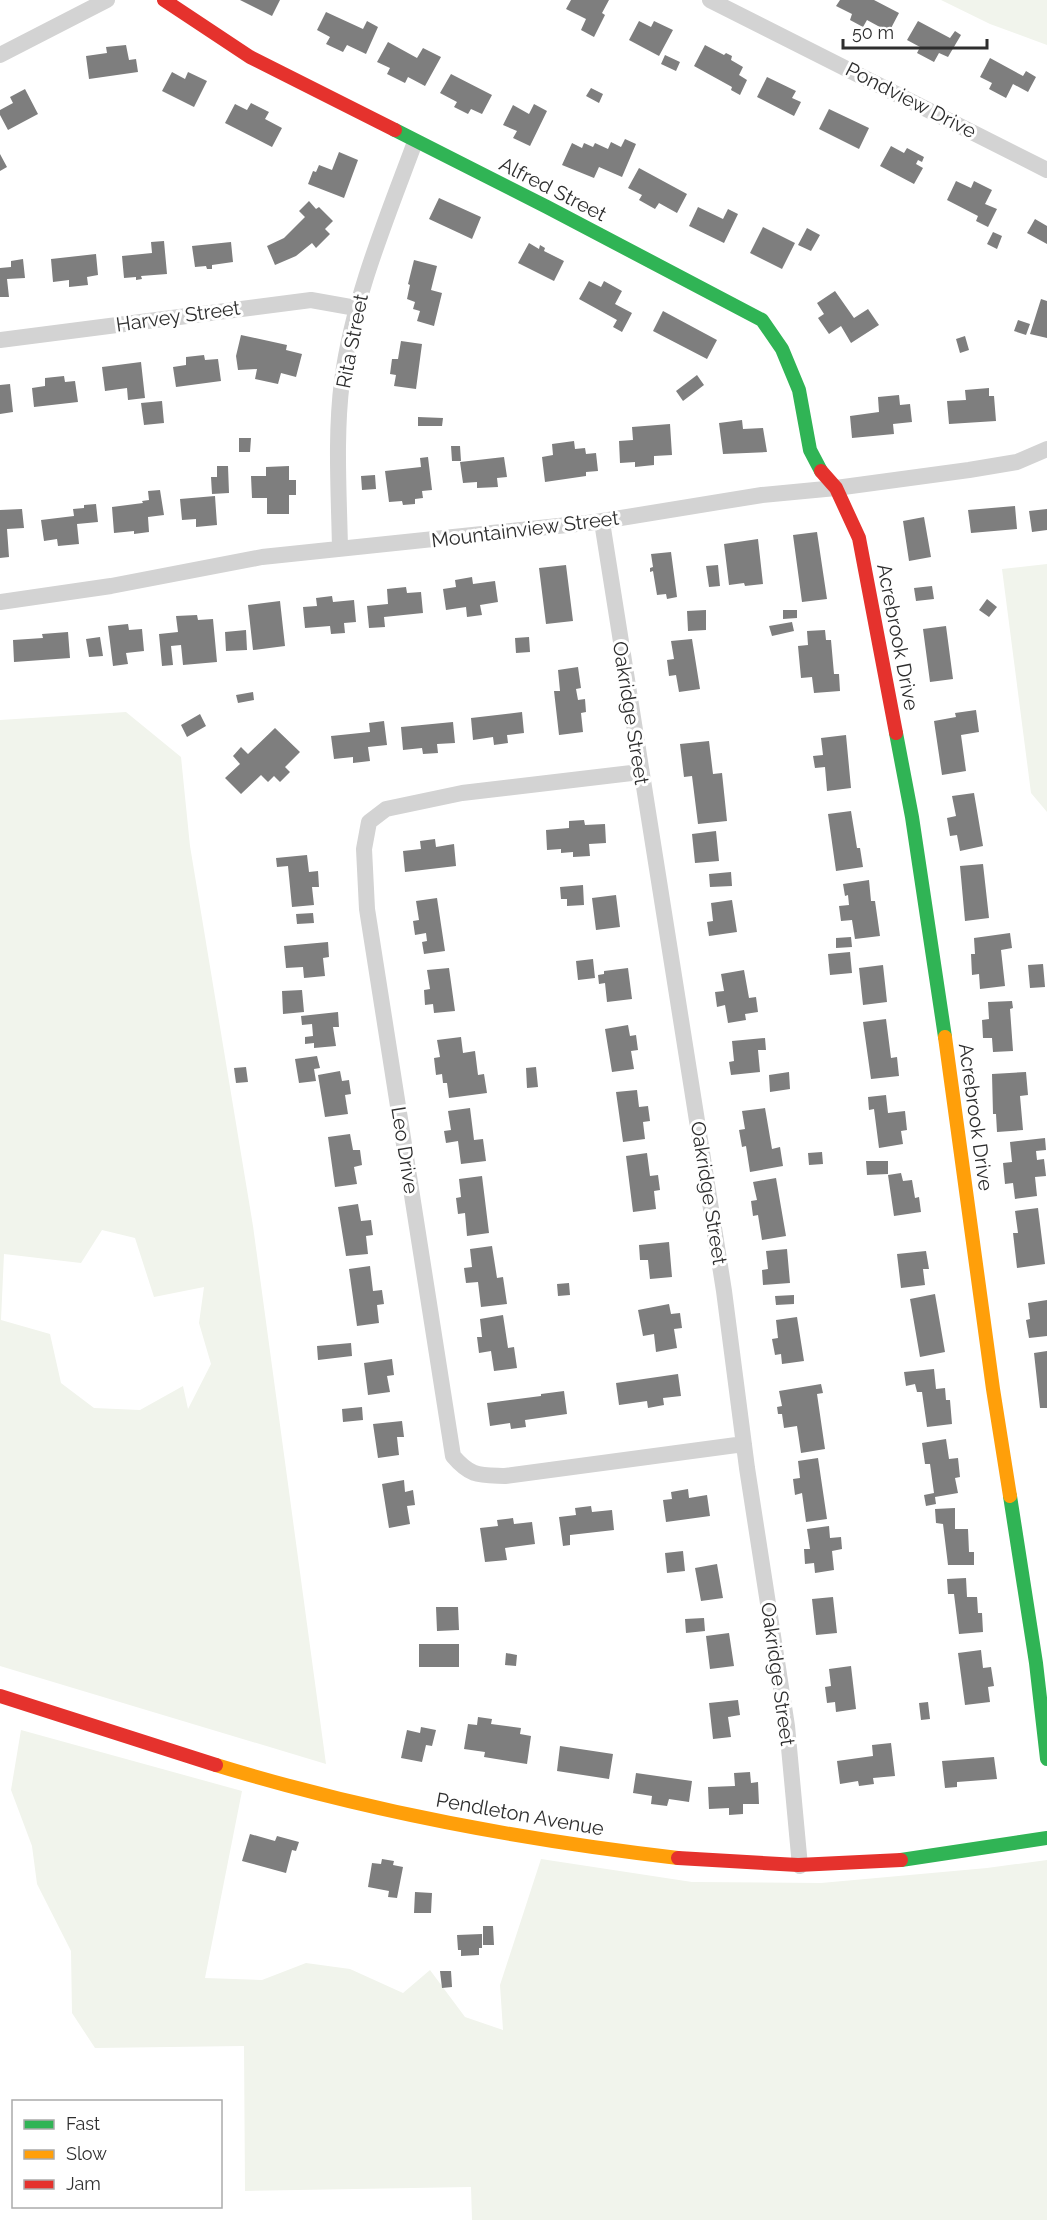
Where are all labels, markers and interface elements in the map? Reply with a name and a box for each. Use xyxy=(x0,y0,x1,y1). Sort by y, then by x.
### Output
scale bar xyxy=(843,12,987,50)
text: 50 m xyxy=(852,22,894,43)
street label: Pondview Drive xyxy=(842,57,980,143)
street label: Alfred Street xyxy=(495,152,611,226)
street label: Rita Street xyxy=(331,292,373,390)
street label: Harvey Street xyxy=(114,295,242,337)
street label: Mountainview Street xyxy=(430,506,620,552)
street label: Acrebrook Drive xyxy=(872,562,924,713)
street label: Oakridge Street xyxy=(608,640,654,787)
street label: Acrebrook Drive xyxy=(954,1042,998,1193)
street label: Leo Drive xyxy=(386,1105,424,1196)
street label: Oakridge Street xyxy=(686,1120,732,1267)
street label: Oakridge Street xyxy=(756,1601,800,1748)
street label: Pendleton Avenue xyxy=(434,1787,606,1841)
legend xyxy=(12,2100,222,2208)
text: Fast xyxy=(66,2113,100,2134)
text: Slow xyxy=(66,2143,107,2164)
text: Jam xyxy=(66,2173,101,2194)

